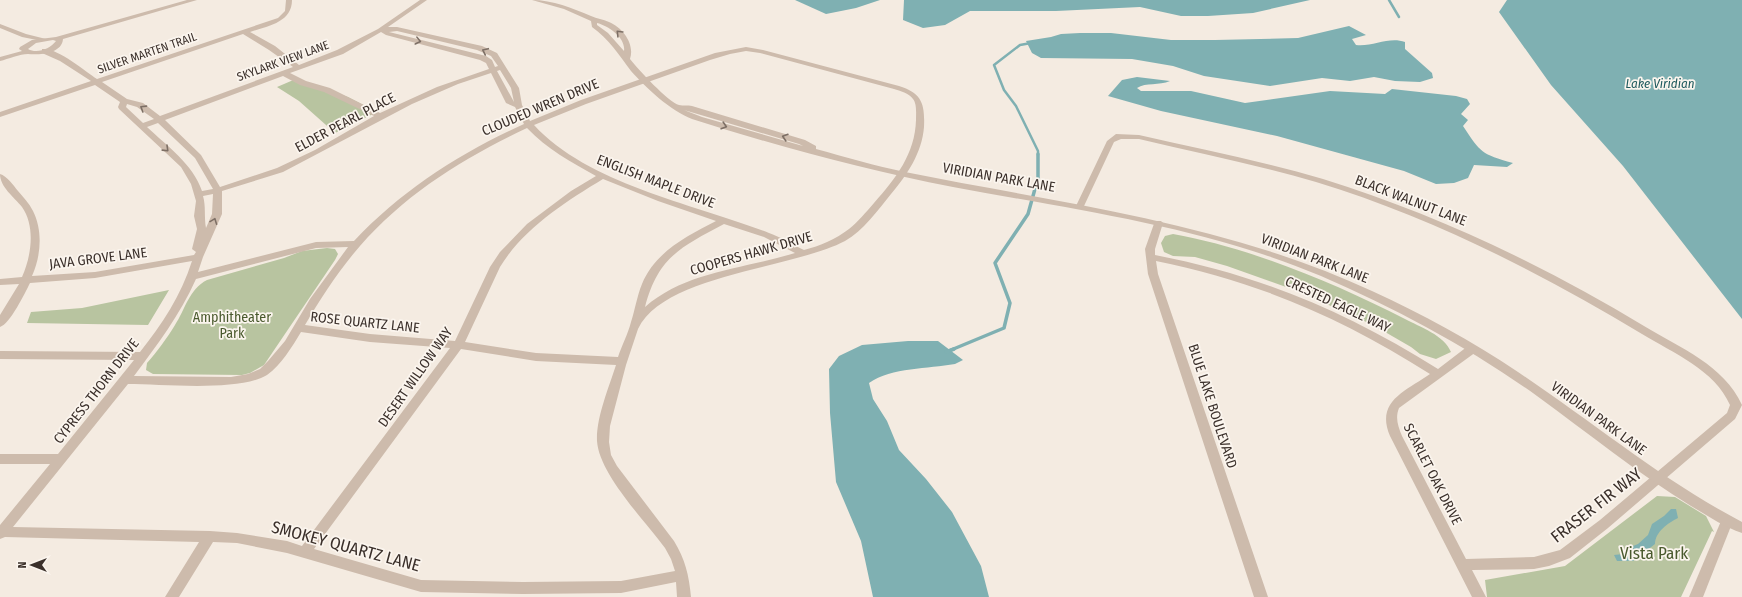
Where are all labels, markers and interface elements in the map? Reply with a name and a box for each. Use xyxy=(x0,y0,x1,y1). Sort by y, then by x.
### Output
street label: SILVER MARTEN TRAIL xyxy=(96,29,199,77)
one-way arrow xyxy=(616,30,624,37)
one-way arrow xyxy=(414,37,421,45)
street label: SKYLARK VIEW LANE xyxy=(235,38,331,84)
one-way arrow xyxy=(482,48,489,56)
street label: CLOUDED WREN DRIVE xyxy=(479,75,602,140)
water label: Lake Viridian xyxy=(1625,76,1695,91)
street label: ELDER PEARL PLACE xyxy=(292,89,399,156)
one-way arrow xyxy=(140,105,147,113)
one-way arrow xyxy=(721,121,728,130)
one-way arrow xyxy=(782,133,789,142)
one-way arrow xyxy=(161,144,169,152)
street label: ENGLISH MAPLE DRIVE xyxy=(594,151,718,212)
street label: VIRIDIAN PARK LANE xyxy=(941,159,1057,196)
street label: BLACK WALNUT LANE xyxy=(1353,171,1469,230)
one-way arrow xyxy=(209,218,217,225)
street label: COOPERS HAWK DRIVE xyxy=(688,228,815,279)
street label: VIRIDIAN PARK LANE xyxy=(1259,230,1371,287)
street label: JAVA GROVE LANE xyxy=(48,244,148,273)
street label: CRESTED EAGLE WAY xyxy=(1282,273,1393,336)
street label: ROSE QUARTZ LANE xyxy=(310,308,421,337)
park label: Amphitheater Park xyxy=(193,309,271,342)
street label: DESERT WILLOW WAY xyxy=(375,324,456,430)
street label: CYPRESS THORN DRIVE xyxy=(50,335,143,447)
street label: BLUE LAKE BOULEVARD xyxy=(1184,342,1241,471)
street label: VIRIDIAN PARK LANE xyxy=(1548,378,1650,459)
street label: SCARLET OAK DRIVE xyxy=(1400,421,1466,528)
street label: FRASER FIR WAY xyxy=(1547,463,1646,547)
street label: SMOKEY QUARTZ LANE xyxy=(269,517,422,576)
park label: Vista Park xyxy=(1620,543,1688,564)
north arrow xyxy=(12,545,52,585)
text: N xyxy=(16,562,29,568)

